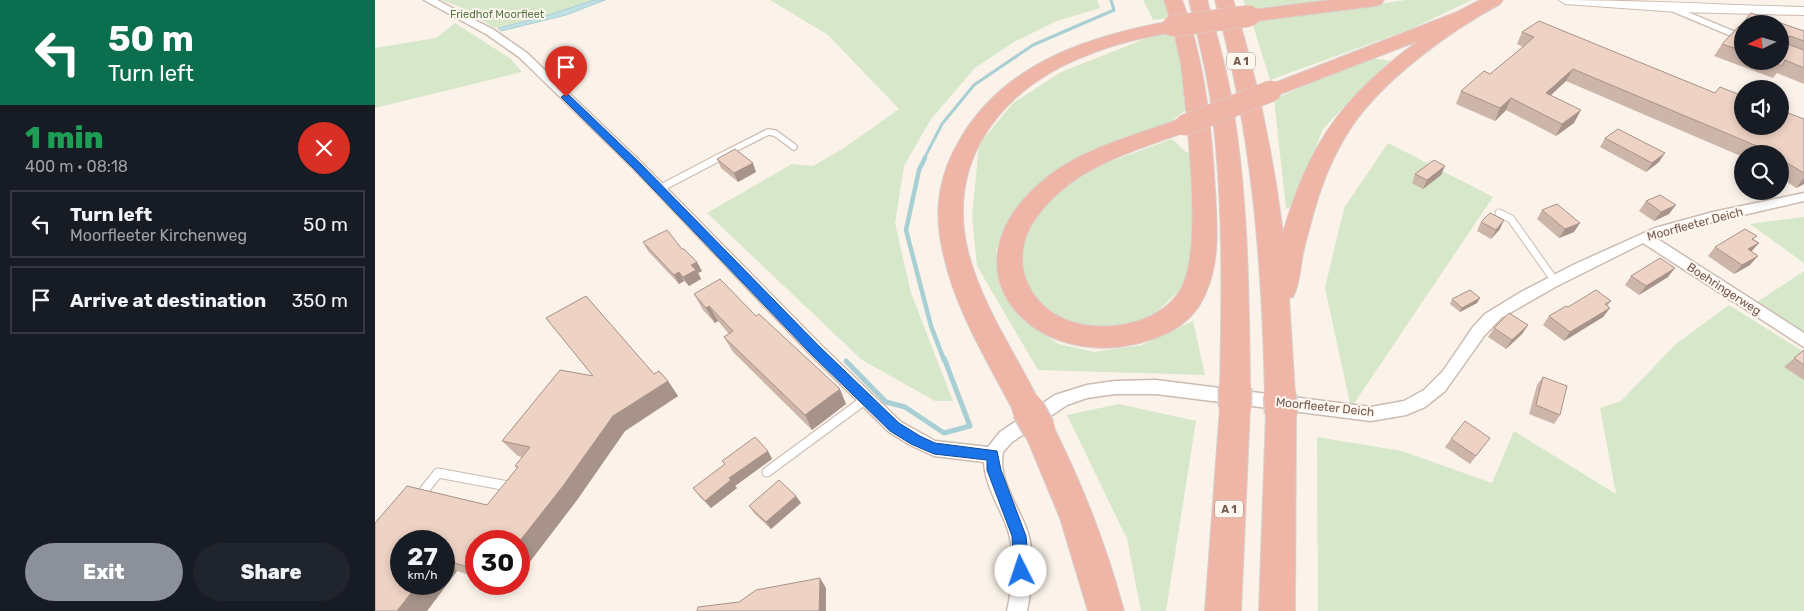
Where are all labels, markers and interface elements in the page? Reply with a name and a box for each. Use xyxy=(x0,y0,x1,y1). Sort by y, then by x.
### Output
park label: Friedhof Moorfleet xyxy=(450,8,545,21)
north arrow xyxy=(1734,15,1789,70)
map controls xyxy=(1734,15,1789,200)
text: 50 m xyxy=(108,18,194,60)
icon: left xyxy=(25,20,90,85)
pin xyxy=(545,46,587,97)
road number: A 1 xyxy=(1227,52,1255,70)
icon: arrive xyxy=(552,53,580,81)
text: Turn left xyxy=(108,60,194,87)
button: sound xyxy=(1734,80,1789,135)
text: 1 min xyxy=(25,120,103,156)
button: close xyxy=(298,122,350,174)
button: search xyxy=(1734,145,1789,200)
text: 400 m · 08:18 xyxy=(25,157,128,176)
text: Turn left xyxy=(70,203,152,226)
street label: Moorfleeter Deich xyxy=(1645,204,1745,244)
icon: left xyxy=(27,210,55,238)
text: 50 m xyxy=(303,213,348,236)
text: Moorfleeter Kirchenweg xyxy=(70,226,247,245)
street label: Boehringerweg xyxy=(1684,260,1764,318)
icon: arrive xyxy=(27,286,55,314)
text: Arrive at destination xyxy=(70,289,266,312)
text: 350 m xyxy=(292,289,348,312)
street label: Moorfleeter Deich xyxy=(1275,395,1375,419)
road number: A 1 xyxy=(1215,500,1243,518)
speed limit sign: 30 xyxy=(465,530,530,595)
text: 27 xyxy=(407,542,438,571)
button: Exit xyxy=(25,543,183,601)
button: Share xyxy=(193,543,350,601)
position arrow xyxy=(994,544,1046,596)
text: km/h xyxy=(408,568,437,582)

